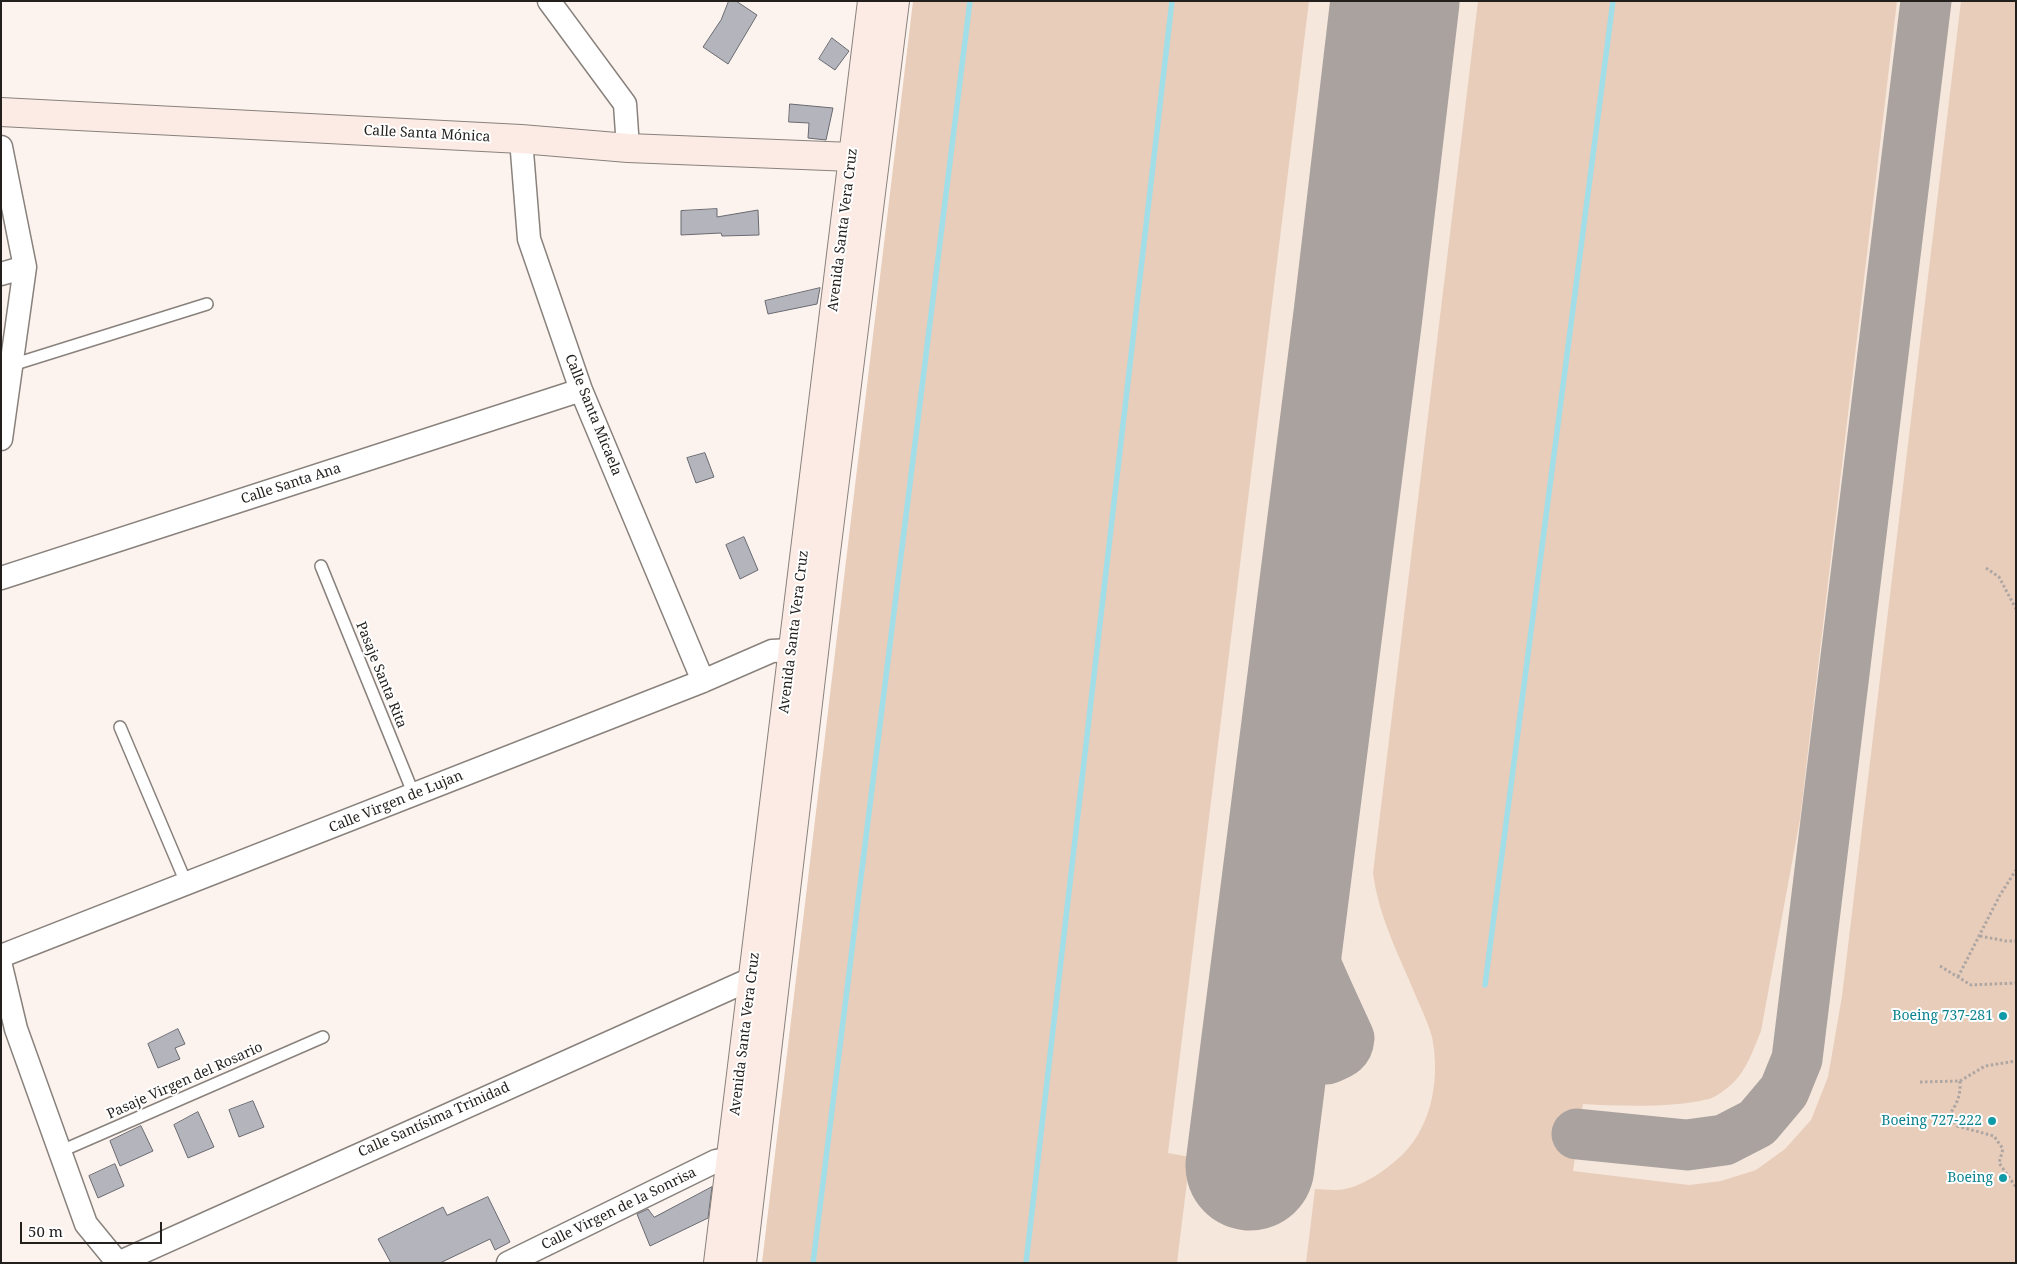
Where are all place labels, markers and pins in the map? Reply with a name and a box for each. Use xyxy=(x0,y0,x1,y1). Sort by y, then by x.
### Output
place label: Boeing 737-281 xyxy=(1892,1008,1993,1024)
marker: Boeing 737-281 xyxy=(1997,1010,2009,1022)
place label: Boeing 727-222 xyxy=(1881,1113,1982,1129)
marker: Boeing 727-222 xyxy=(1986,1115,1998,1127)
place label: Boeing xyxy=(1947,1170,1993,1186)
marker: Boeing xyxy=(1997,1172,2009,1184)

